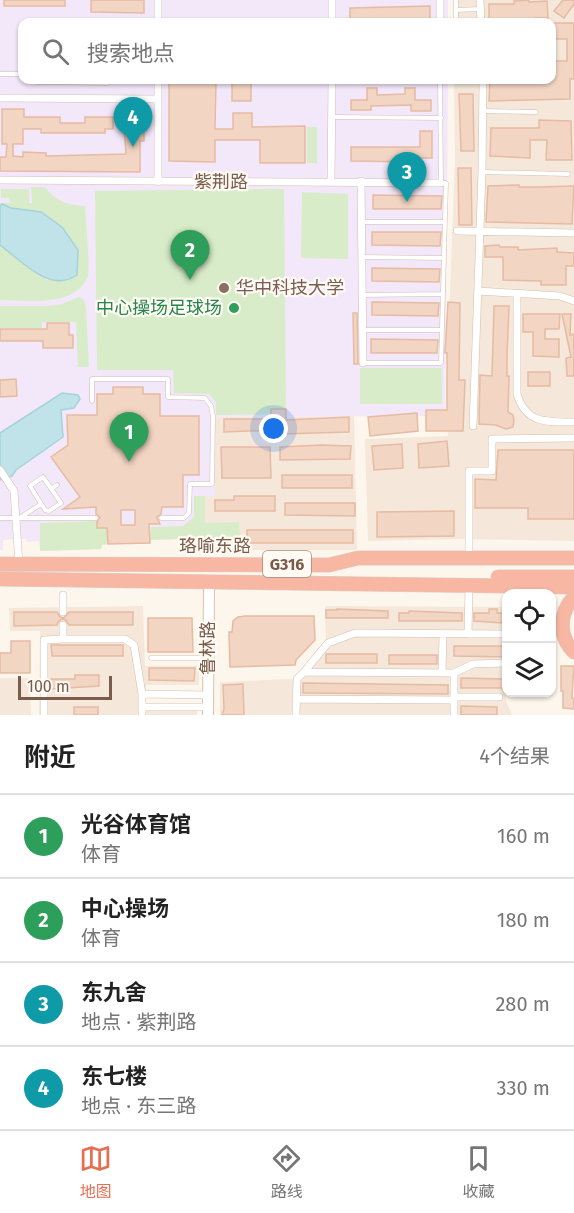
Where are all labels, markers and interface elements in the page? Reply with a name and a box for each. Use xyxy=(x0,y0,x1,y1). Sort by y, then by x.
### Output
search box xyxy=(18,18,556,84)
icon: search xyxy=(39,35,72,68)
text: 搜索地点 xyxy=(87,40,175,67)
pin: 4 xyxy=(114,98,152,147)
pin: 3 xyxy=(388,152,426,202)
street label: 紫荆路 xyxy=(194,171,248,193)
pin: 2 xyxy=(170,230,210,280)
place label: 华中科技大学 xyxy=(236,277,344,299)
marker: 华中科技大学 xyxy=(217,281,231,295)
place label: 中心操场足球场 xyxy=(96,297,222,319)
marker: 中心操场足球场 xyxy=(227,301,241,315)
pin: 1 xyxy=(110,412,148,462)
your location xyxy=(259,414,288,443)
street label: 珞喻东路 xyxy=(179,535,251,557)
road number: G316 xyxy=(263,551,311,577)
map controls xyxy=(502,589,556,697)
button: locate xyxy=(502,589,556,643)
street label: 鲁林路 xyxy=(197,621,219,675)
button: layers xyxy=(502,643,556,697)
scale bar xyxy=(18,673,112,700)
text: 100 m xyxy=(27,677,70,696)
text: 附近 xyxy=(24,742,76,773)
text: 4个结果 xyxy=(479,744,550,768)
text: 光谷体育馆 xyxy=(81,811,191,838)
text: 1 xyxy=(39,824,48,848)
text: 160 m xyxy=(497,824,550,848)
text: 体育 xyxy=(81,842,121,866)
text: 中心操场 xyxy=(81,895,169,922)
text: 2 xyxy=(38,908,49,932)
text: 180 m xyxy=(497,908,550,932)
text: 体育 xyxy=(81,926,121,950)
text: 东九舍 xyxy=(81,979,147,1006)
text: 3 xyxy=(38,992,49,1016)
text: 280 m xyxy=(495,992,550,1016)
text: 地点 · 紫荆路 xyxy=(81,1010,196,1034)
text: 东七楼 xyxy=(81,1063,147,1090)
text: 4 xyxy=(38,1076,49,1100)
text: 330 m xyxy=(496,1076,550,1100)
text: 地点 · 东三路 xyxy=(81,1094,196,1118)
tab: 地图 xyxy=(79,1142,112,1202)
tab: 路线 xyxy=(270,1142,303,1202)
tab: 收藏 xyxy=(462,1142,495,1202)

